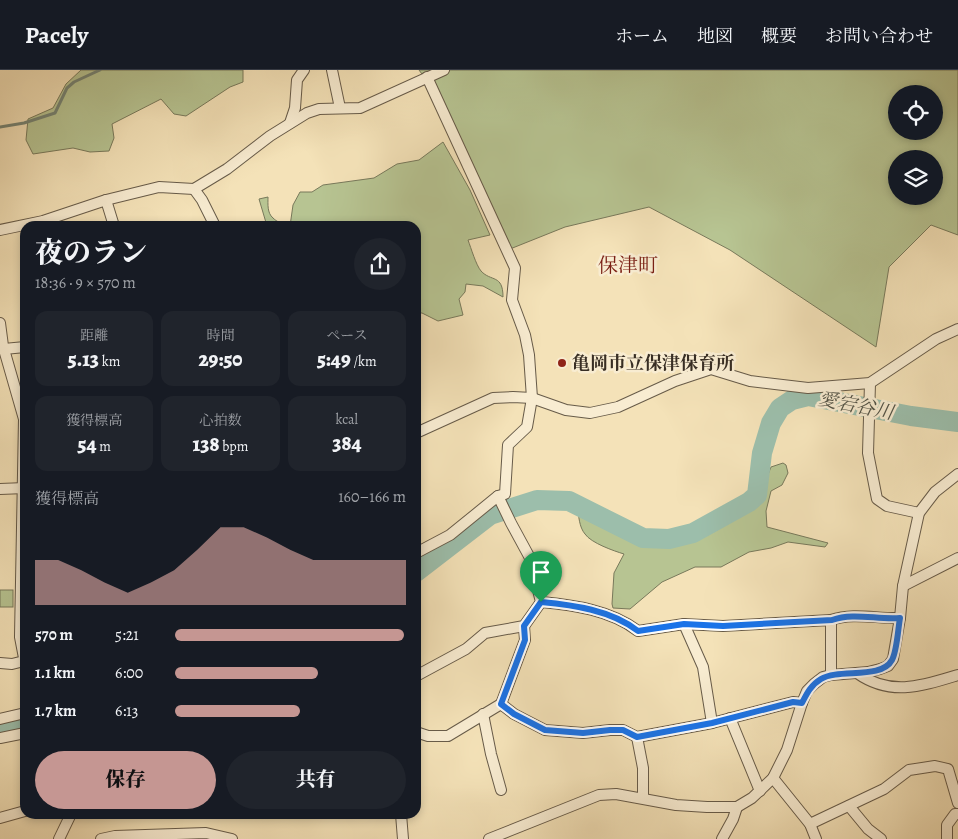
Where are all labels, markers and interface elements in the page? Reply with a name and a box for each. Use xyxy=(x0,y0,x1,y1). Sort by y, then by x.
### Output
text: Pacely xyxy=(25,19,88,51)
text: ホーム xyxy=(615,24,669,48)
text: 地図 xyxy=(697,24,733,48)
text: 概要 xyxy=(761,24,797,48)
text: お問い合わせ xyxy=(825,24,933,48)
map controls xyxy=(888,85,943,205)
button: locate xyxy=(888,85,943,140)
button: layers xyxy=(888,150,943,205)
text: 夜のラン xyxy=(35,234,147,272)
button: share xyxy=(354,238,406,290)
district label: 保津町 xyxy=(598,252,658,279)
text: 18:36 · 9 × 570 m xyxy=(35,272,136,294)
text: 距離 xyxy=(80,326,108,345)
text: 時間 xyxy=(206,326,234,345)
text: ペース xyxy=(326,326,367,345)
text: 5.13 xyxy=(68,345,99,373)
text: 29:50 xyxy=(198,345,243,373)
text: 5:49 xyxy=(317,345,351,373)
place label: 亀岡市立保津保育所 xyxy=(572,351,734,375)
text: km xyxy=(99,352,120,371)
text: /km xyxy=(351,352,377,371)
marker: 亀岡市立保津保育所 xyxy=(556,357,568,369)
water label: 愛宕谷川 xyxy=(816,386,898,426)
text: kcal xyxy=(336,410,358,429)
text: 獲得標高 xyxy=(66,411,122,430)
text: 心拍数 xyxy=(199,411,241,430)
text: 384 xyxy=(332,429,361,457)
text: 54 xyxy=(77,430,96,458)
text: 138 xyxy=(193,430,219,458)
text: m xyxy=(96,437,111,456)
text: bpm xyxy=(219,437,248,456)
text: 160–166 m xyxy=(338,486,406,508)
text: 獲得標高 xyxy=(35,488,99,510)
pin xyxy=(520,551,562,602)
icon: arrive xyxy=(527,558,555,586)
text: 570 m xyxy=(35,624,73,646)
text: 5:21 xyxy=(115,624,139,646)
text: 1.1 km xyxy=(35,662,75,684)
text: 6:00 xyxy=(115,662,143,684)
text: 1.7 km xyxy=(35,700,76,722)
text: 6:13 xyxy=(115,700,138,722)
button: 保存 xyxy=(35,751,216,809)
button: 共有 xyxy=(226,751,406,809)

